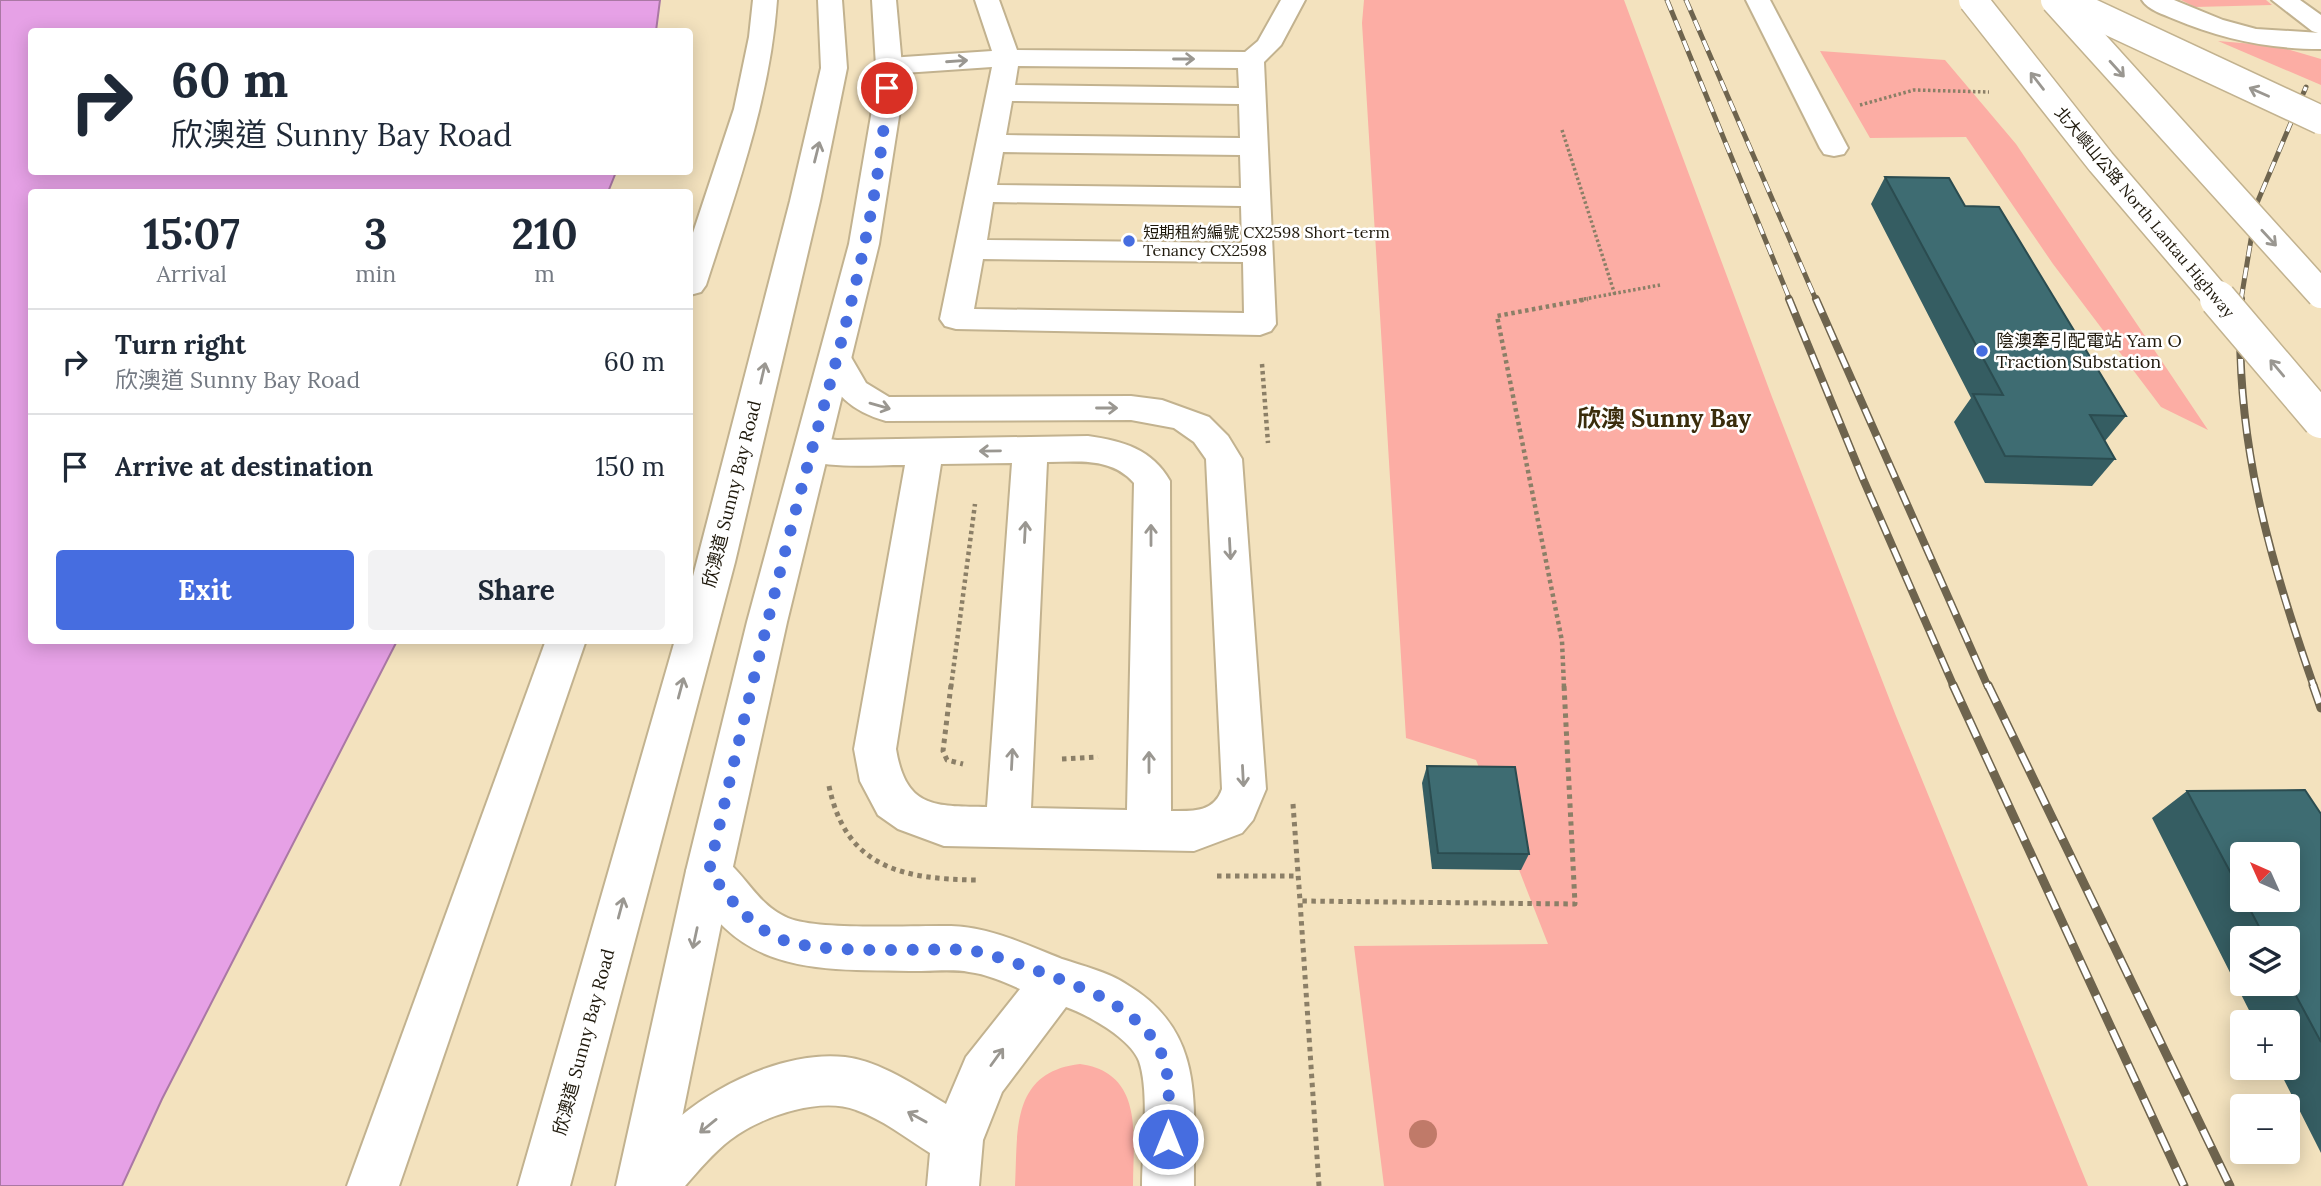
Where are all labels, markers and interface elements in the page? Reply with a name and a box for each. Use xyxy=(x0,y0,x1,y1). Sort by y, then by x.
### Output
text: 60 m xyxy=(171,48,288,110)
one-way arrow xyxy=(1172,52,1195,66)
one-way arrow xyxy=(945,55,968,68)
icon: right xyxy=(56,56,147,147)
pin xyxy=(857,58,917,118)
one-way arrow xyxy=(2109,60,2126,77)
icon: arrive xyxy=(868,69,906,107)
one-way arrow xyxy=(2029,72,2044,90)
one-way arrow xyxy=(2248,85,2270,98)
street label: 北大嶼山公路 North Lantau Highway xyxy=(2051,103,2239,322)
text: 欣澳道 Sunny Bay Road xyxy=(171,114,512,155)
one-way arrow xyxy=(811,141,824,164)
text: 15:07 xyxy=(143,207,240,261)
text: 3 xyxy=(364,207,388,261)
text: 210 xyxy=(512,207,578,261)
place label: 短期租約編號 CX2598 Short-term Tenancy CX2598 xyxy=(1143,222,1390,260)
one-way arrow xyxy=(2261,229,2278,246)
marker: 短期租約編號 CX2598 Short-term Tenancy CX2598 xyxy=(1121,233,1137,249)
text: Arrival xyxy=(156,259,227,288)
text: min xyxy=(355,259,396,288)
text: m xyxy=(534,259,555,288)
text: Turn right xyxy=(115,328,246,361)
place label: 陰澳牽引配電站 Yam O Traction Substation xyxy=(1996,329,2182,373)
icon: right xyxy=(56,343,94,381)
marker: 陰澳牽引配電站 Yam O Traction Substation xyxy=(1974,343,1990,359)
text: 60 m xyxy=(604,345,665,378)
one-way arrow xyxy=(2269,359,2285,377)
one-way arrow xyxy=(757,362,770,385)
text: 欣澳道 Sunny Bay Road xyxy=(115,365,360,394)
street label: 欣澳道 Sunny Bay Road xyxy=(697,398,766,590)
one-way arrow xyxy=(869,400,891,413)
one-way arrow xyxy=(1095,401,1118,415)
district label: 欣澳 Sunny Bay xyxy=(1577,403,1752,434)
one-way arrow xyxy=(978,444,1001,457)
icon: arrive xyxy=(56,448,94,486)
text: Arrive at destination xyxy=(115,450,373,483)
text: 150 m xyxy=(595,450,665,483)
one-way arrow xyxy=(1019,520,1032,543)
one-way arrow xyxy=(1144,523,1158,546)
one-way arrow xyxy=(1223,537,1236,560)
button: Exit xyxy=(56,550,354,630)
button: Share xyxy=(368,550,665,630)
one-way arrow xyxy=(676,677,689,699)
one-way arrow xyxy=(1006,748,1019,771)
one-way arrow xyxy=(1142,751,1156,774)
one-way arrow xyxy=(1237,764,1250,787)
north arrow xyxy=(2230,842,2300,912)
map controls xyxy=(2230,842,2300,1164)
one-way arrow xyxy=(615,897,628,919)
one-way arrow xyxy=(687,926,701,949)
button: layers xyxy=(2230,926,2300,996)
street label: 欣澳道 Sunny Bay Road xyxy=(548,946,620,1138)
button: + xyxy=(2230,1010,2300,1080)
one-way arrow xyxy=(990,1048,1005,1067)
button: − xyxy=(2230,1094,2300,1164)
position arrow xyxy=(1131,1102,1205,1176)
one-way arrow xyxy=(907,1110,927,1124)
one-way arrow xyxy=(699,1119,717,1134)

